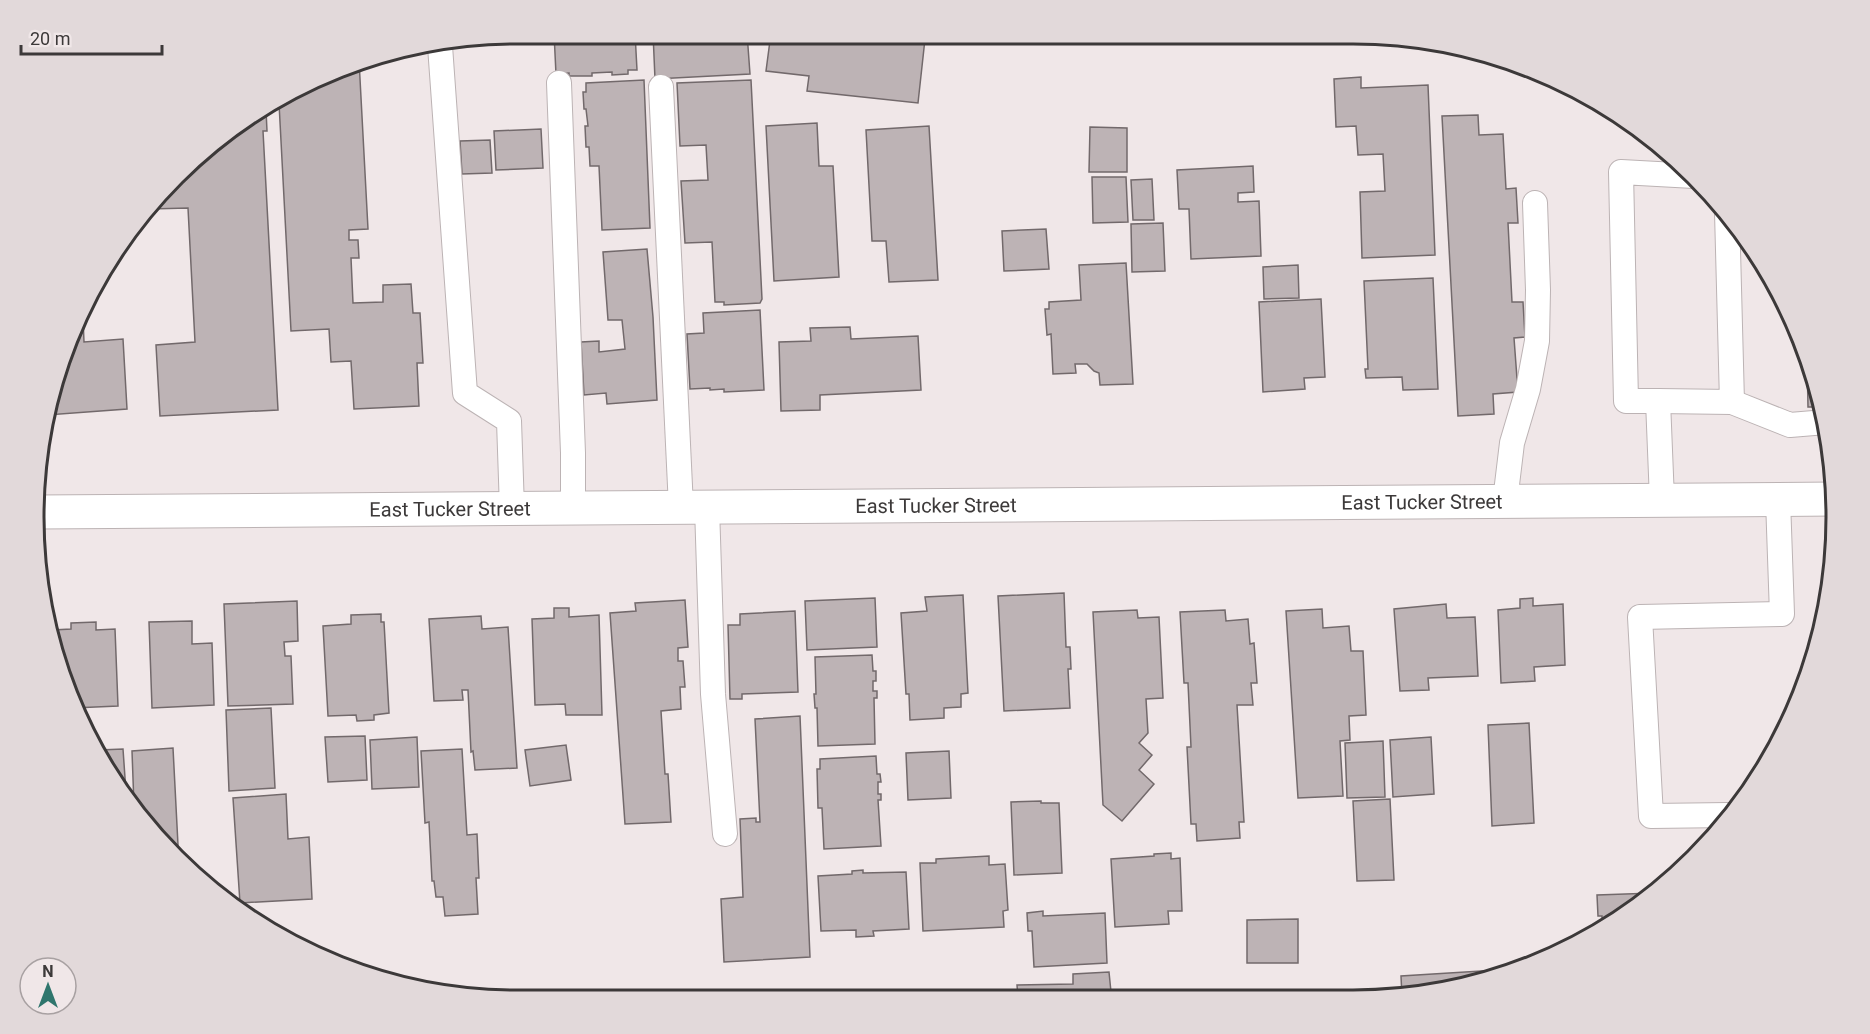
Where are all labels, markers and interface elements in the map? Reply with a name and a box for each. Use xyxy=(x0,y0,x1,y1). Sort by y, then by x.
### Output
scale bar xyxy=(21,18,162,56)
text: 20 m xyxy=(30,28,70,49)
street label: East Tucker Street xyxy=(1341,489,1503,515)
street label: East Tucker Street xyxy=(855,493,1017,518)
street label: East Tucker Street xyxy=(369,496,531,522)
north arrow xyxy=(18,956,78,1016)
text: N xyxy=(42,962,54,981)

